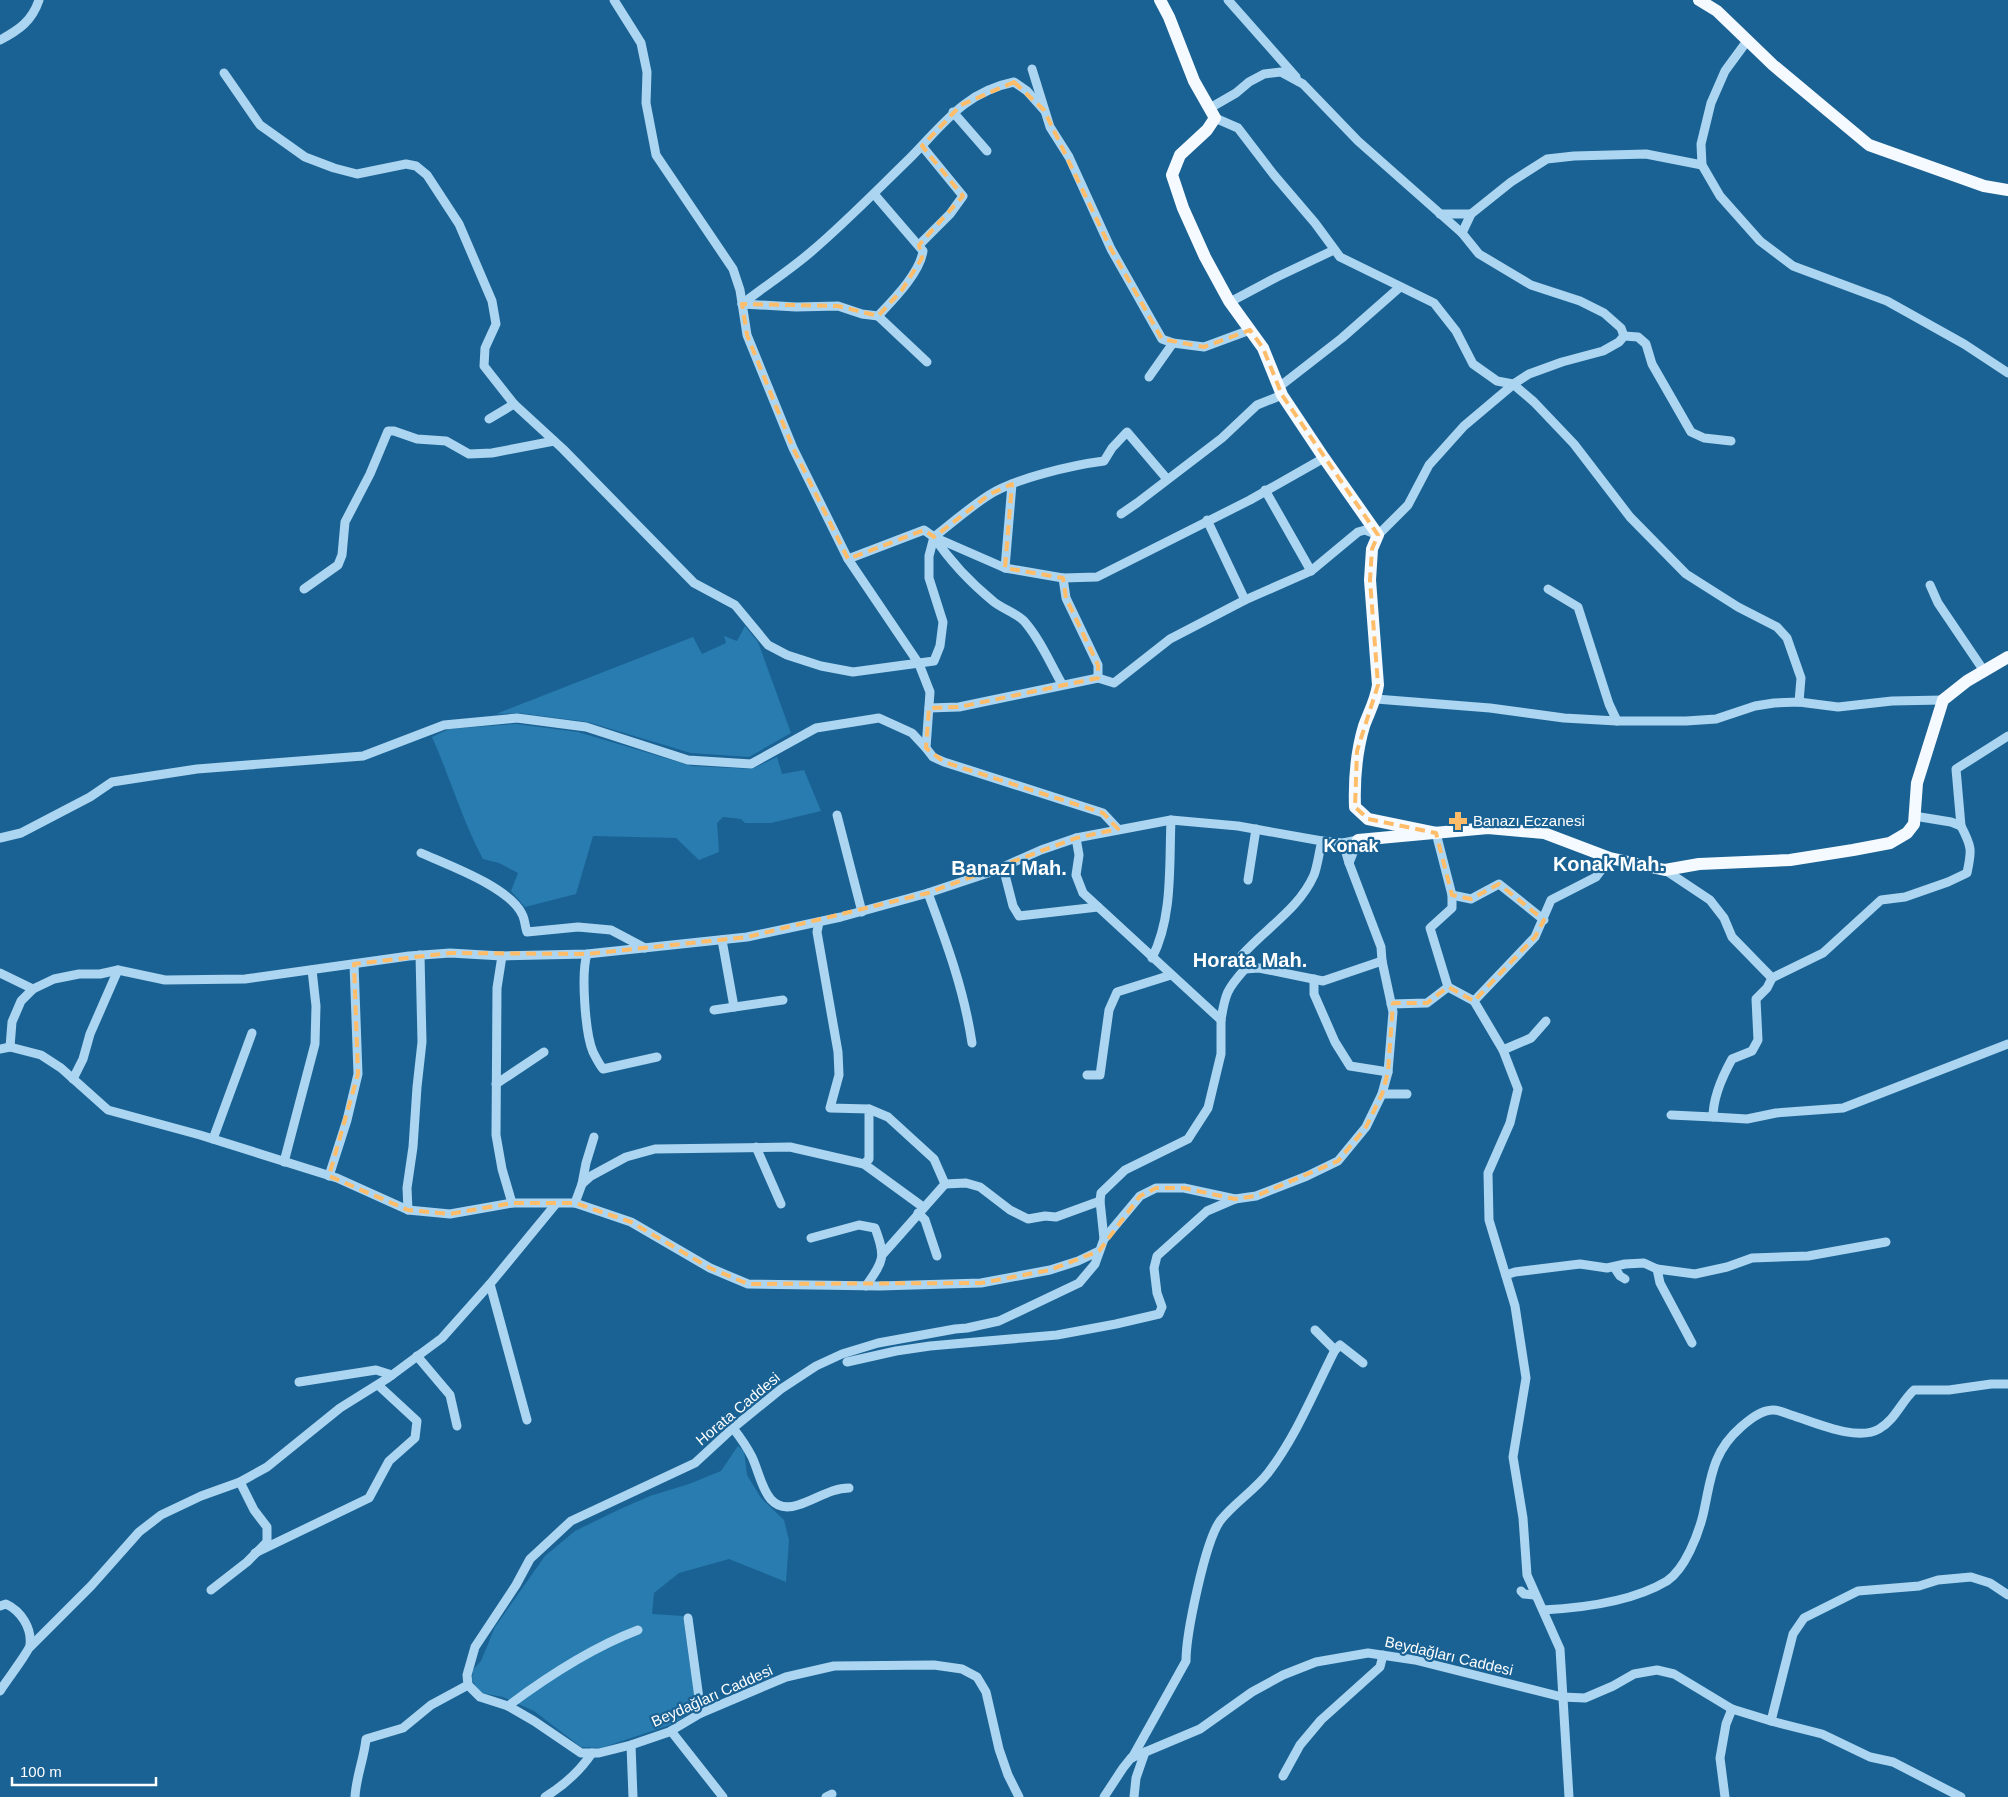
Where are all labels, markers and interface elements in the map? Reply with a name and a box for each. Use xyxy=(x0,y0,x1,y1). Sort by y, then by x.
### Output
pharmacy icon: Banazı Eczanesi xyxy=(1447,810,1469,832)
place label: Banazı Eczanesi xyxy=(1473,812,1585,829)
district label: Konak xyxy=(1323,836,1379,856)
district label: Konak Mah. xyxy=(1553,853,1665,875)
district label: Banazı Mah. xyxy=(951,857,1067,879)
district label: Horata Mah. xyxy=(1193,949,1307,971)
street label: Horata Caddesi xyxy=(692,1369,783,1449)
street label: Beydağları Caddesi xyxy=(1383,1633,1515,1679)
street label: Beydağları Caddesi xyxy=(649,1661,775,1730)
scale bar xyxy=(12,1754,156,1786)
text: 100 m xyxy=(20,1763,62,1780)

